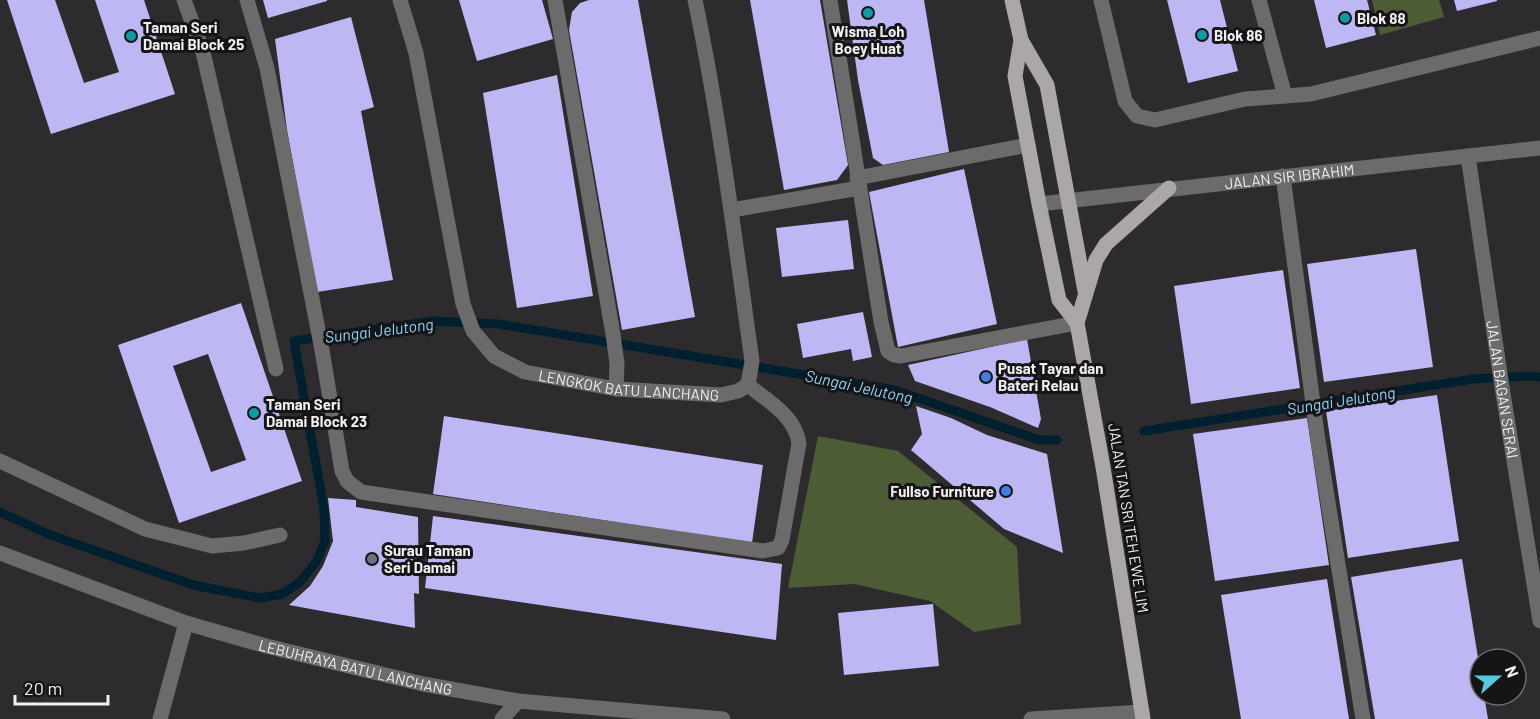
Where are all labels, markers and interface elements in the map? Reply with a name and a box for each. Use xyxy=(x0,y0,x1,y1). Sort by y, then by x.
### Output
marker: Wisma Loh Boey Huat xyxy=(861,6,875,20)
place label: Blok 88 xyxy=(1357,9,1406,27)
marker: Blok 88 xyxy=(1338,11,1352,25)
place label: Taman Seri Damai Block 25 xyxy=(143,18,244,53)
place label: Wisma Loh Boey Huat xyxy=(831,22,905,57)
place label: Blok 86 xyxy=(1214,26,1262,44)
marker: Blok 86 xyxy=(1195,28,1209,42)
marker: Taman Seri Damai Block 25 xyxy=(124,29,138,43)
street label: JALAN SIR IBRAHIM xyxy=(1224,160,1355,192)
water label: Sungai Jelutong xyxy=(324,314,434,346)
street label: JALAN BAGAN SERAI xyxy=(1483,319,1522,460)
place label: Pusat Tayar dan Bateri Relau xyxy=(998,359,1104,394)
water label: Sungai Jelutong xyxy=(804,365,914,407)
street label: LENGKOK BATU LANCHANG xyxy=(537,366,720,404)
marker: Pusat Tayar dan Bateri Relau xyxy=(979,370,993,384)
water label: Sungai Jelutong xyxy=(1286,382,1396,418)
place label: Taman Seri Damai Block 23 xyxy=(266,395,367,430)
marker: Taman Seri Damai Block 23 xyxy=(247,406,261,420)
street label: JALAN TAN SRI TEH EWE LIM xyxy=(1105,422,1153,614)
place label: Fullso Furniture xyxy=(890,482,994,500)
marker: Fullso Furniture xyxy=(999,484,1013,498)
place label: Surau Taman Seri Damai xyxy=(384,541,471,576)
marker: Surau Taman Seri Damai xyxy=(365,552,379,566)
street label: LEBUHRAYA BATU LANCHANG xyxy=(257,635,454,698)
north arrow xyxy=(1468,647,1528,707)
text: N xyxy=(1502,663,1523,680)
scale bar xyxy=(15,668,108,706)
text: 20 m xyxy=(24,677,62,699)

